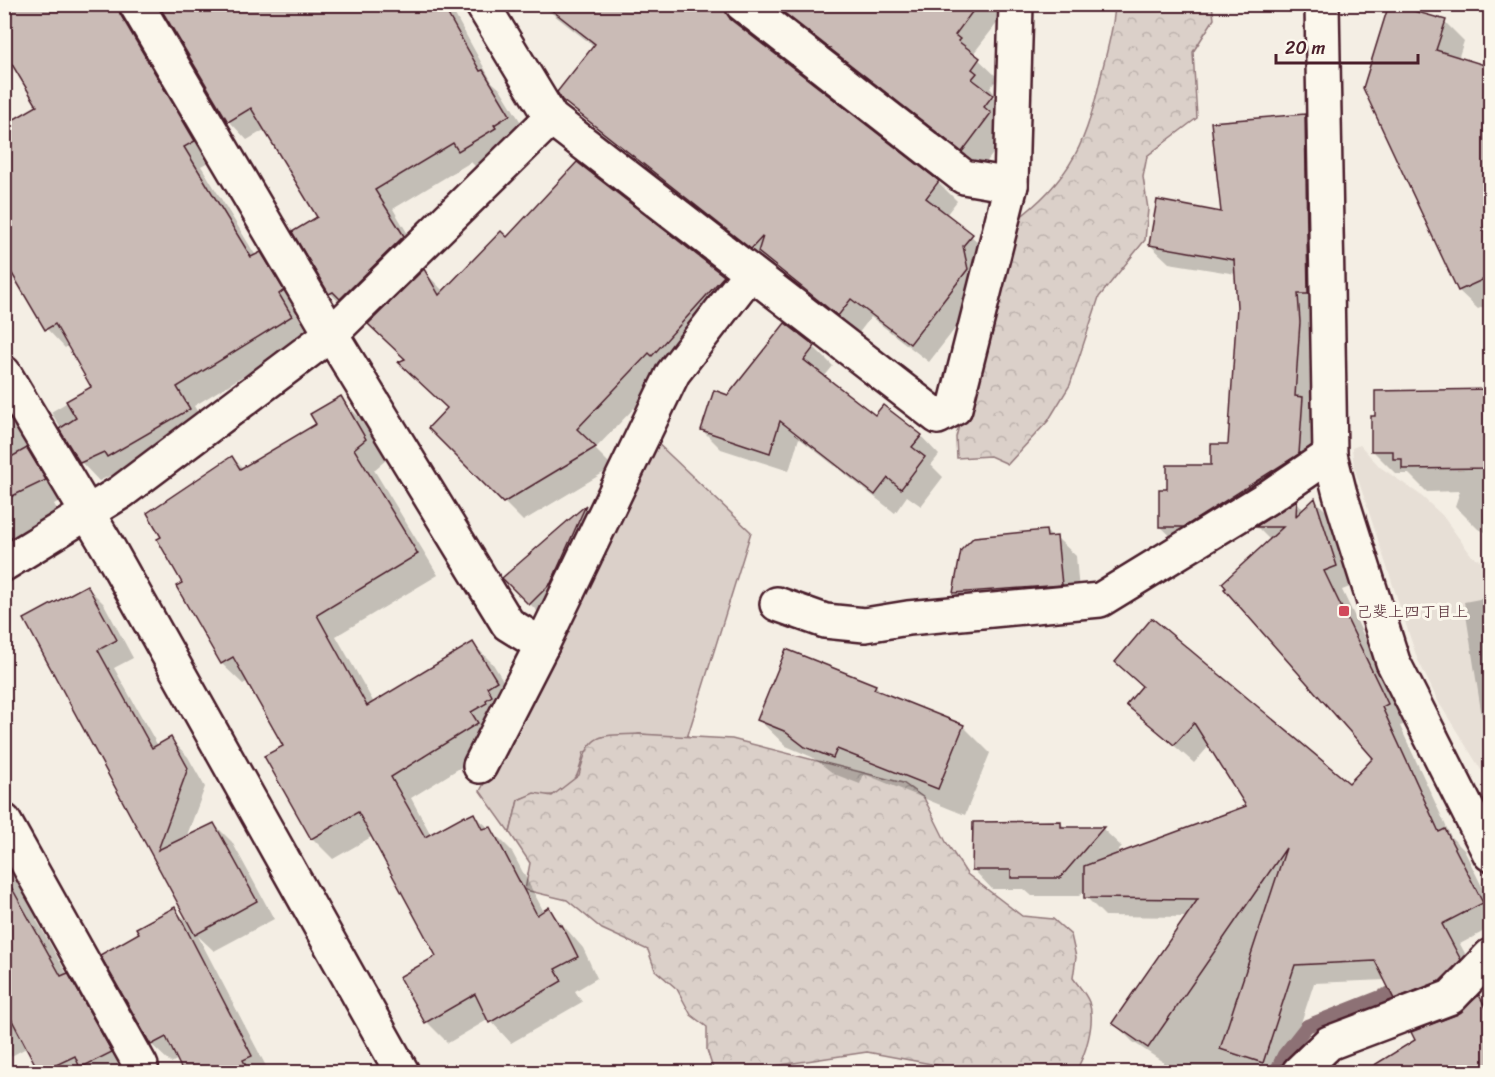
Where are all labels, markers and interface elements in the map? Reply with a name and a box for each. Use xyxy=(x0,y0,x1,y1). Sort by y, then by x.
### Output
scale bar xyxy=(1276,27,1418,65)
text: 20 m xyxy=(1285,32,1325,64)
place label: 己斐上四丁目上 xyxy=(1356,597,1468,626)
marker: 己斐上四丁目上 xyxy=(1337,604,1351,618)

